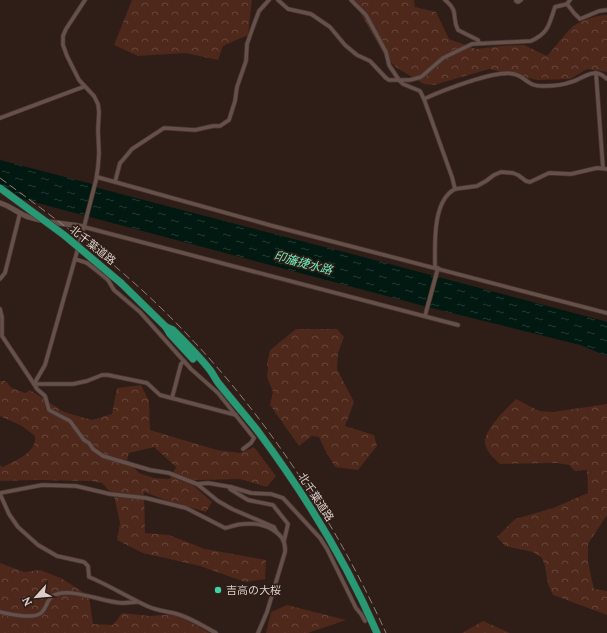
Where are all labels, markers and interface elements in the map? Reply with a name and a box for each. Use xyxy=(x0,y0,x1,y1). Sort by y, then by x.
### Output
street label: 北千葉道路 xyxy=(67,222,119,268)
water label: 印旛捷水路 xyxy=(272,248,335,278)
street label: 北千葉道路 xyxy=(295,470,337,524)
north arrow xyxy=(16,577,56,617)
place label: 吉高の大桜 xyxy=(226,583,281,597)
marker: 吉高の大桜 xyxy=(213,585,223,595)
text: N xyxy=(19,594,35,609)

